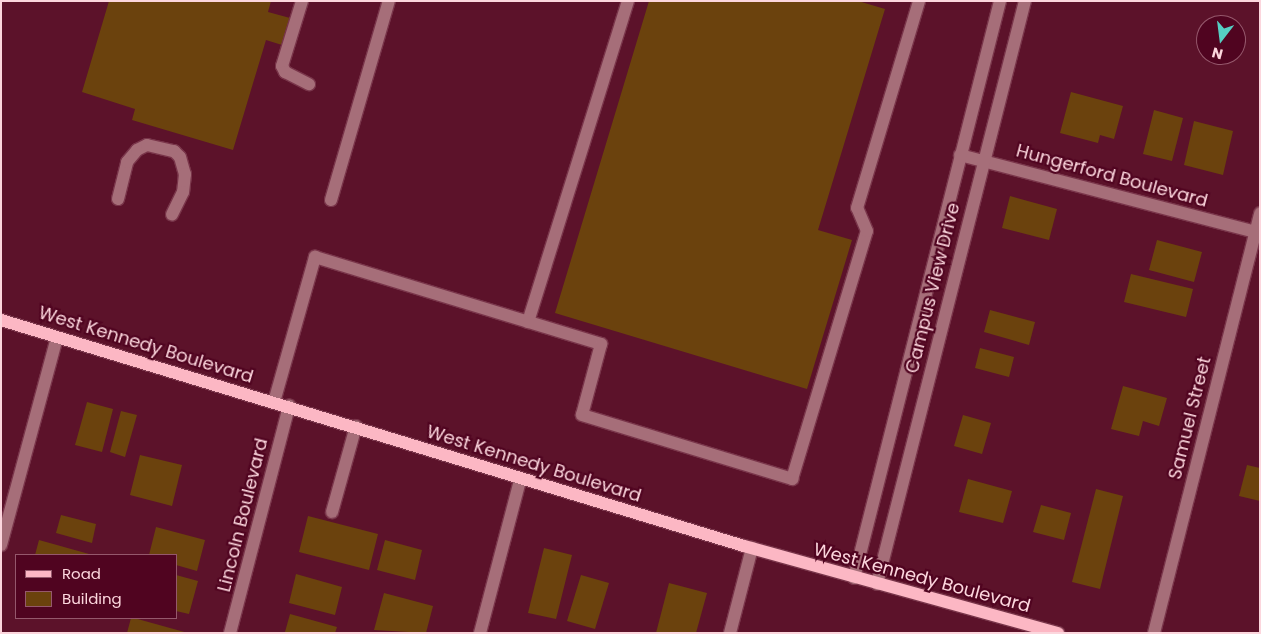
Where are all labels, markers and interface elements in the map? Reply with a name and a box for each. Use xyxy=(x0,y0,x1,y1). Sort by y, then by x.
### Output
north arrow xyxy=(1196,15,1246,65)
text: N xyxy=(1210,43,1225,65)
street label: Hungerford Boulevard xyxy=(1014,140,1210,212)
street label: Campus View Drive xyxy=(901,201,965,375)
street label: West Kennedy Boulevard xyxy=(36,302,256,388)
street label: Samuel Street xyxy=(1164,354,1216,482)
street label: West Kennedy Boulevard xyxy=(424,421,644,507)
street label: Lincoln Boulevard xyxy=(213,436,273,594)
street label: West Kennedy Boulevard xyxy=(811,539,1033,617)
legend xyxy=(15,554,178,619)
text: Road xyxy=(62,563,101,584)
text: Building xyxy=(62,588,122,609)

